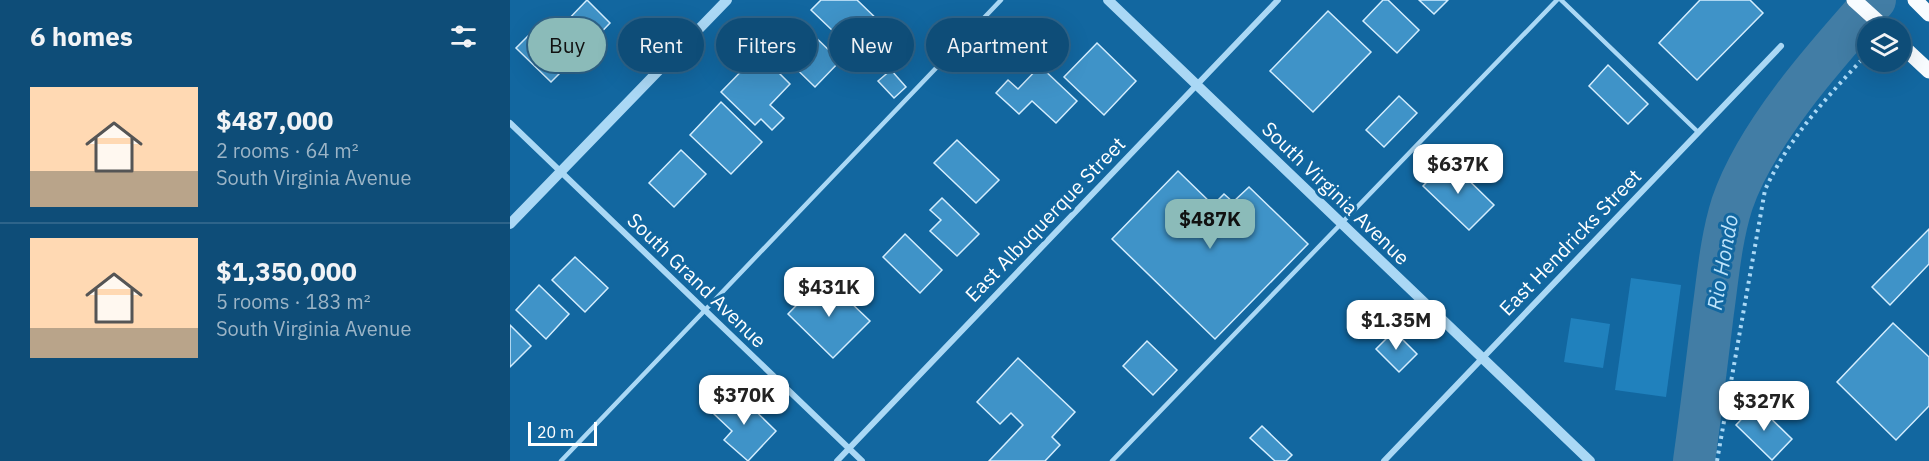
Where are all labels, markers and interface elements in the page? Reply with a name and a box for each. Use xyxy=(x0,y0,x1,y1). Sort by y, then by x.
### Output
chip: Buy xyxy=(528,18,606,72)
chip: Rent xyxy=(618,18,704,72)
chip: Filters xyxy=(716,18,817,72)
chip: New xyxy=(829,18,914,72)
chip: Apartment xyxy=(926,18,1069,72)
map controls xyxy=(1857,18,1911,72)
button: layers xyxy=(1857,18,1911,72)
text: 6 homes xyxy=(30,19,133,53)
icon: filters xyxy=(447,20,480,53)
text: $487,000 xyxy=(216,103,333,137)
icon: home xyxy=(78,111,150,183)
street label: South Virginia Avenue xyxy=(1256,115,1416,271)
street label: East Albuquerque Street xyxy=(959,131,1131,307)
text: 2 rooms · 64 m² xyxy=(216,137,359,164)
pin: $637K xyxy=(1416,144,1500,195)
text: $637K xyxy=(1427,150,1489,177)
street label: East Hendricks Street xyxy=(1493,163,1647,321)
text: South Virginia Avenue xyxy=(216,164,411,191)
pin: $487K xyxy=(1168,199,1252,250)
text: $487K xyxy=(1179,205,1241,232)
street label: South Grand Avenue xyxy=(622,207,772,353)
water label: Rio Hondo xyxy=(1700,212,1744,312)
text: $1,350,000 xyxy=(216,254,357,288)
icon: home xyxy=(78,262,150,334)
pin: $431K xyxy=(787,267,871,318)
text: $431K xyxy=(798,273,860,300)
text: 5 rooms · 183 m² xyxy=(216,288,371,315)
pin: $1.35M xyxy=(1347,300,1445,351)
text: $1.35M xyxy=(1361,306,1431,333)
text: South Virginia Avenue xyxy=(216,315,411,342)
pin: $370K xyxy=(702,375,786,426)
text: $370K xyxy=(713,381,775,408)
pin: $327K xyxy=(1722,381,1806,432)
text: $327K xyxy=(1733,387,1795,414)
scale bar xyxy=(528,419,597,446)
text: 20 m xyxy=(537,422,574,442)

